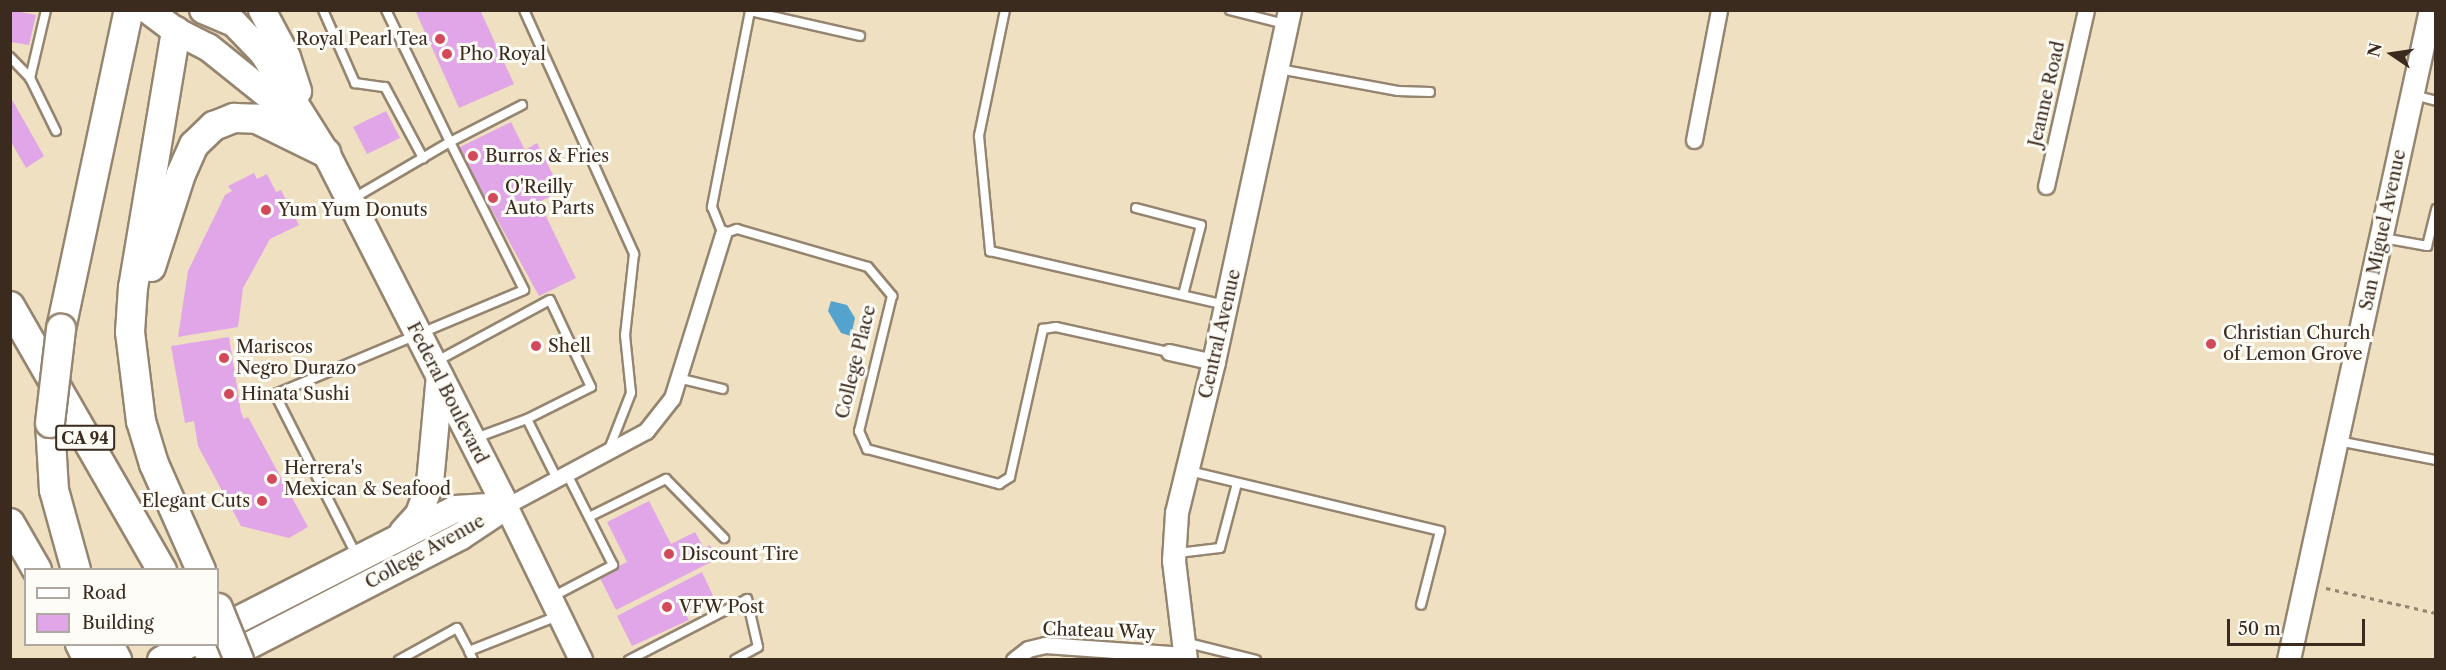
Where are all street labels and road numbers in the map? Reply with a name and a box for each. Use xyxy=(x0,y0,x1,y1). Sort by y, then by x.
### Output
street label: Jeanne Road xyxy=(2024,39,2070,149)
street label: San Miguel Avenue xyxy=(2355,147,2411,313)
street label: Central Avenue xyxy=(1195,267,1245,401)
street label: College Place xyxy=(831,303,881,421)
street label: Federal Boulevard xyxy=(402,319,492,467)
road number: CA 94 xyxy=(54,425,116,451)
street label: College Avenue xyxy=(361,510,489,594)
street label: Chateau Way xyxy=(1042,618,1156,644)

